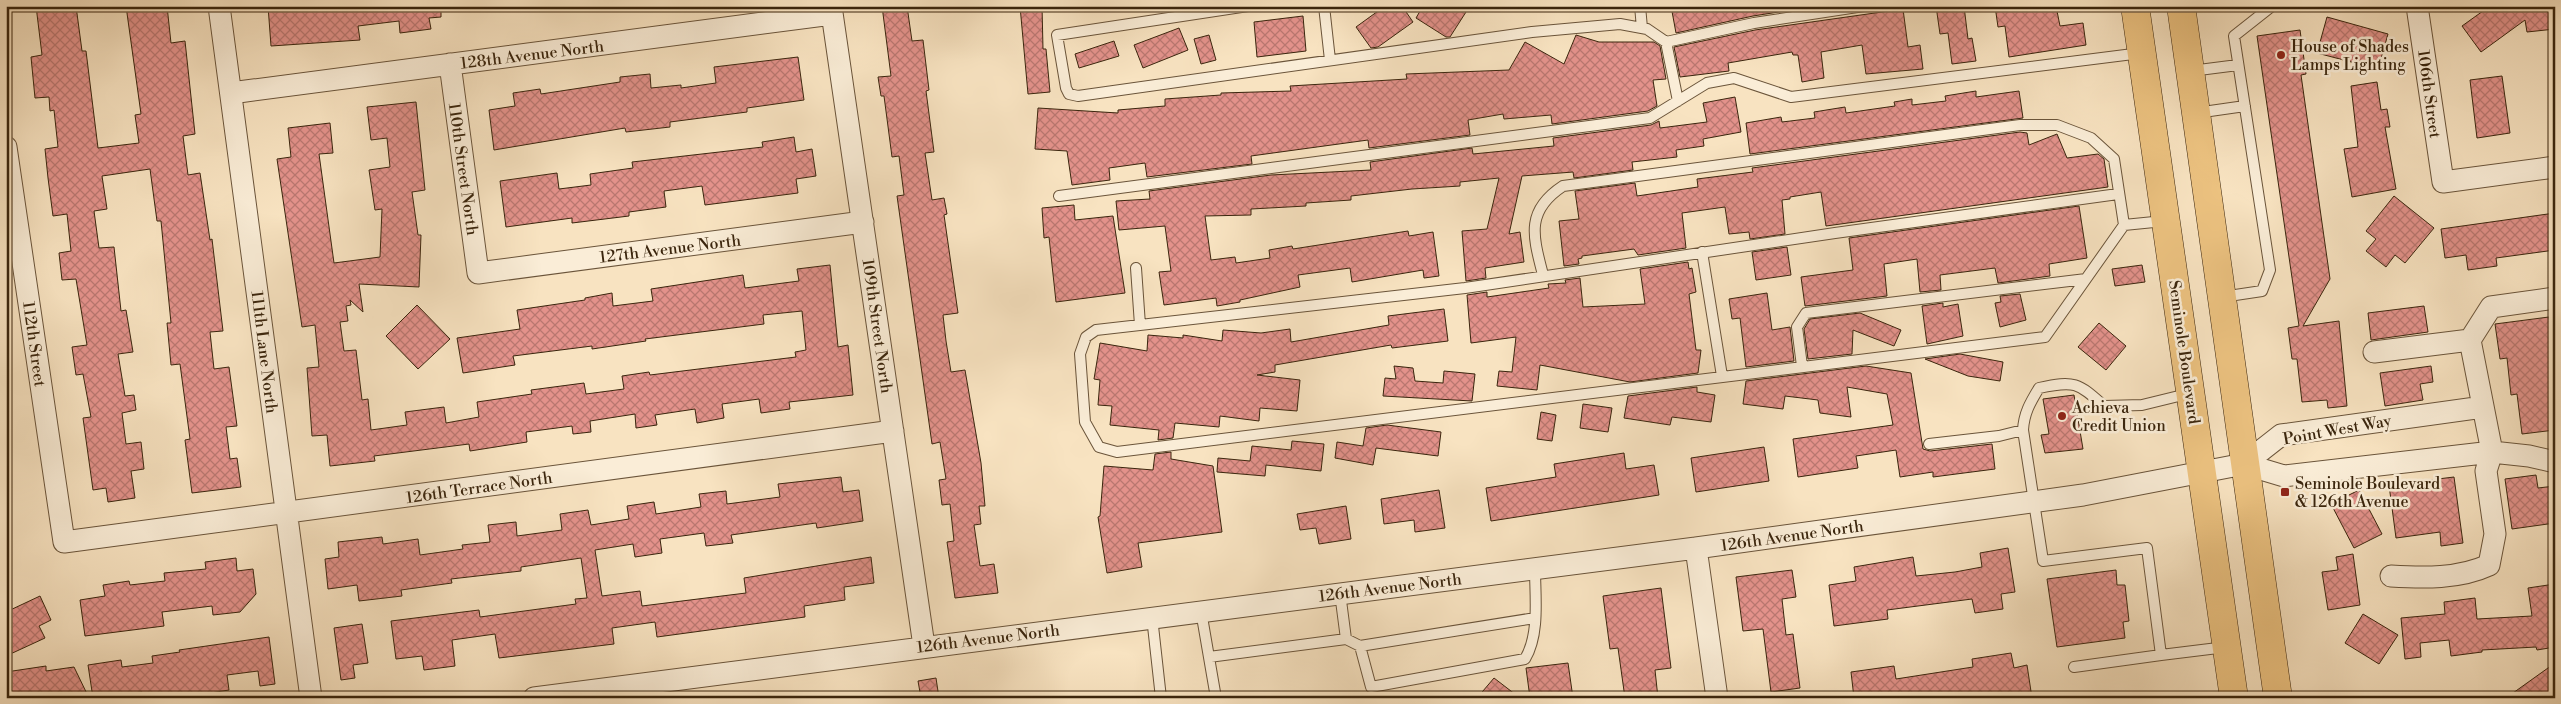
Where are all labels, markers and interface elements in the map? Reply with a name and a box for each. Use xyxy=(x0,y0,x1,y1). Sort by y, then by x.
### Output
street label: 128th Avenue North xyxy=(459,36,605,74)
place label: House of Shades Lamps Lighting xyxy=(2291,37,2409,75)
marker: House of Shades Lamps Lighting xyxy=(2275,49,2287,61)
street label: 106th Street xyxy=(2413,49,2445,140)
street label: 110th Street North xyxy=(444,102,482,237)
street label: 127th Avenue North xyxy=(598,230,743,268)
street label: 109th Street North xyxy=(858,258,896,395)
street label: Seminole Boulevard xyxy=(2164,279,2204,425)
street label: 111th Lane North xyxy=(247,290,282,415)
street label: 112th Street xyxy=(18,300,50,388)
place label: Achieva Credit Union xyxy=(2071,398,2166,436)
marker: Achieva Credit Union xyxy=(2056,410,2068,422)
street label: Point West Way xyxy=(2282,411,2393,449)
street label: 126th Terrace North xyxy=(405,468,554,508)
place label: Seminole Boulevard & 126th Avenue xyxy=(2295,474,2440,512)
marker: Seminole Boulevard & 126th Avenue xyxy=(2279,486,2291,498)
street label: 126th Avenue North xyxy=(1719,516,1865,556)
street label: 126th Avenue North xyxy=(1317,569,1463,607)
street label: 126th Avenue North xyxy=(915,620,1061,658)

